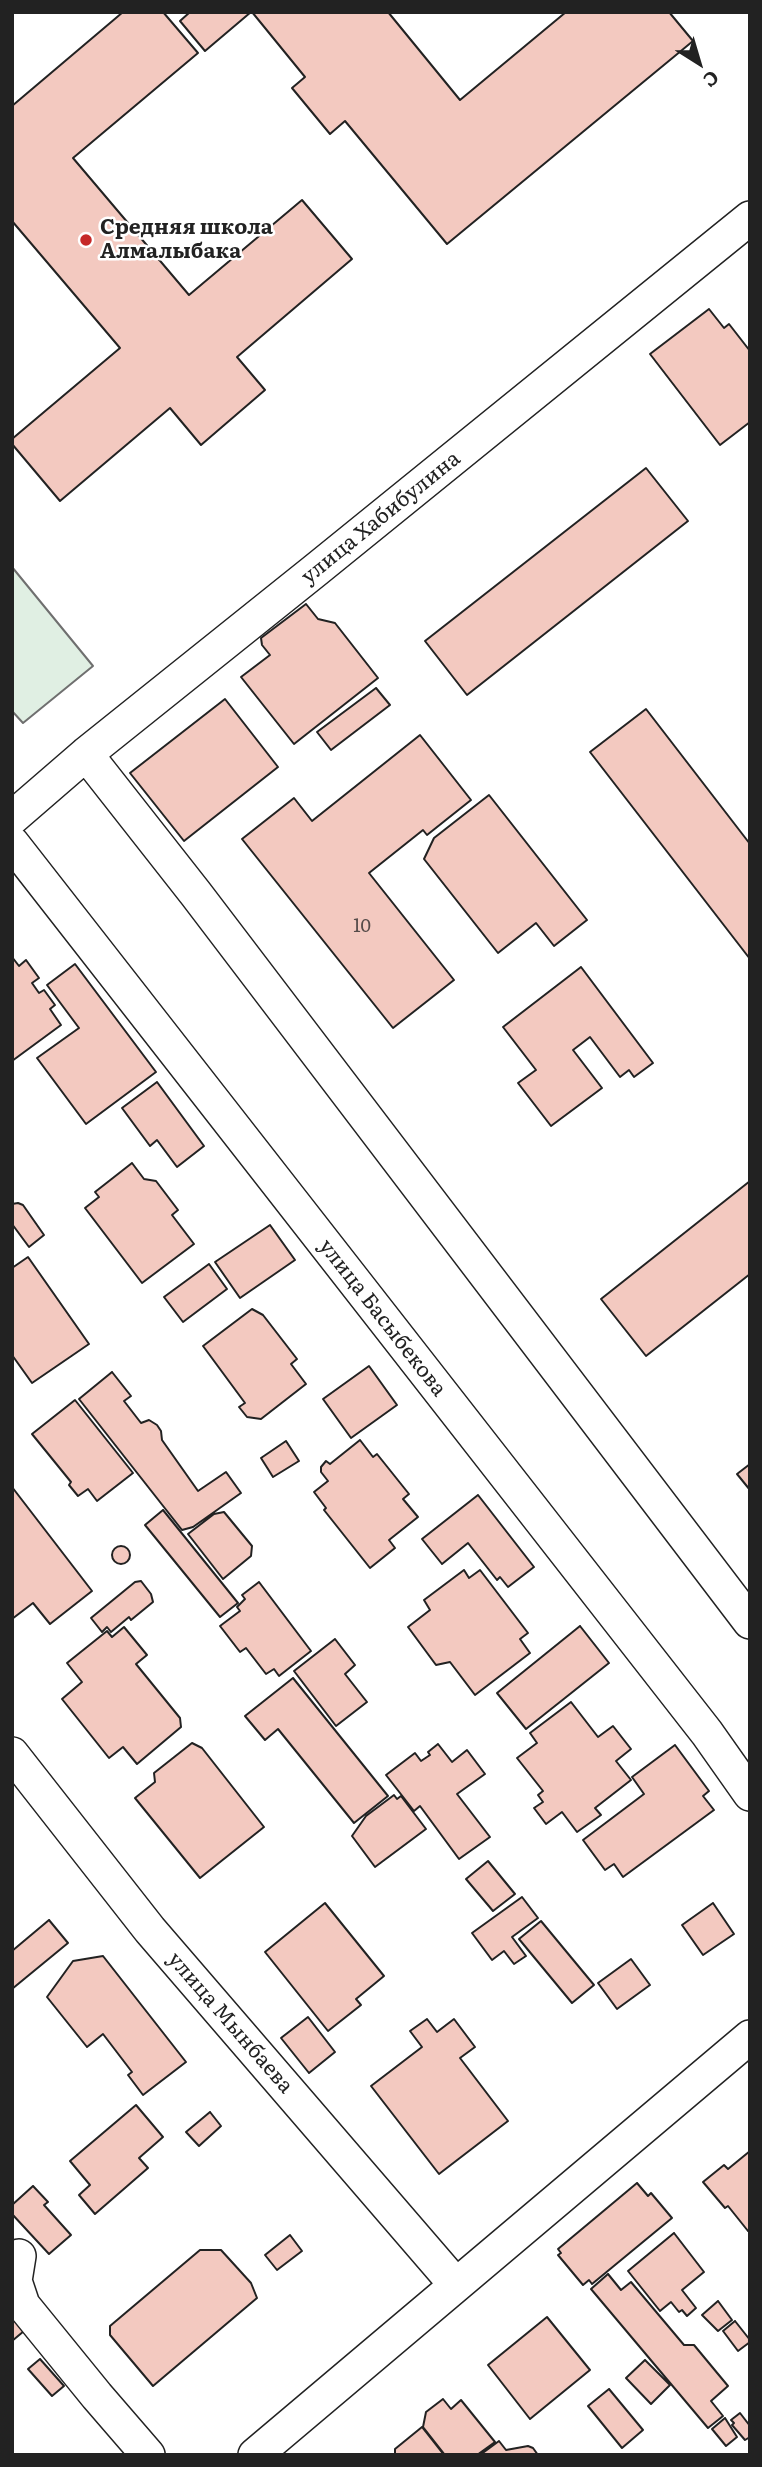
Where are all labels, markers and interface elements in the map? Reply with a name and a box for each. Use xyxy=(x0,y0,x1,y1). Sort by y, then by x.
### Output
north arrow xyxy=(664,28,734,98)
text: С xyxy=(698,65,725,95)
place label: Средняя школа Алмалыбака xyxy=(100,215,273,265)
marker: Средняя школа Алмалыбака xyxy=(78,232,94,248)
street label: улица Хабибулина xyxy=(296,446,466,590)
house number: 10 xyxy=(353,916,371,938)
street label: улица Басыбекова xyxy=(313,1234,451,1402)
street label: улица Мынбаева xyxy=(162,1947,298,2099)

